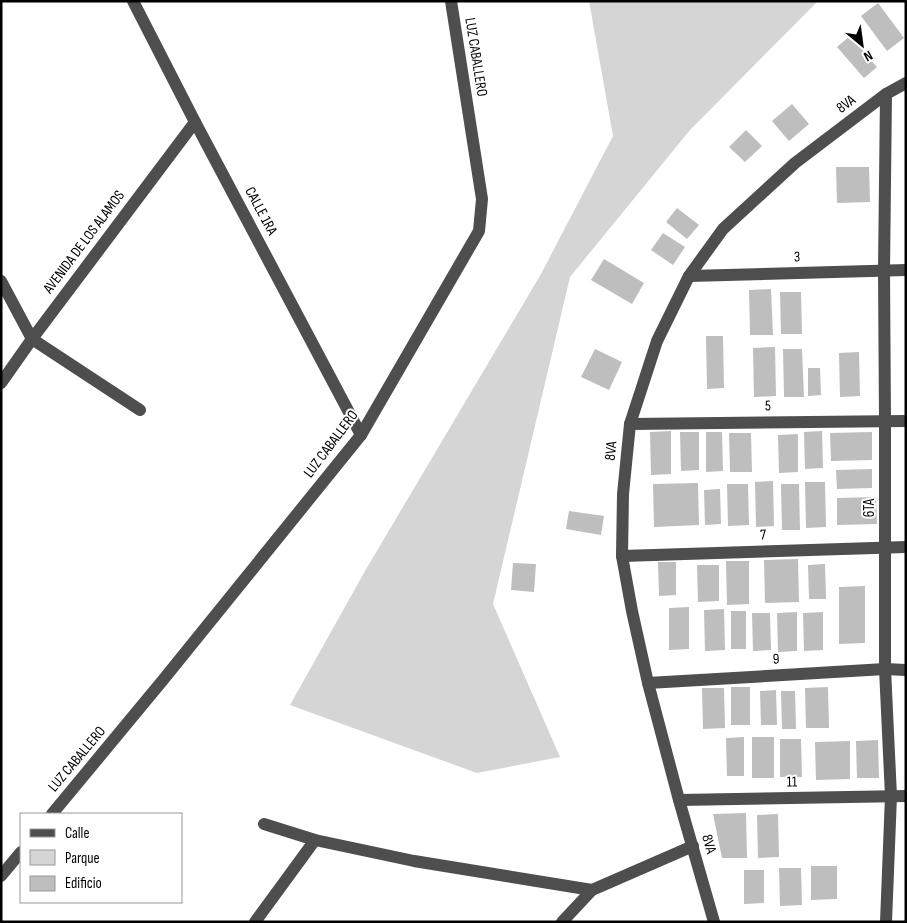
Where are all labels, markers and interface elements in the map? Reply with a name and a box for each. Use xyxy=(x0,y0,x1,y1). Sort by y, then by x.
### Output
street label: LUZ CABALLERO xyxy=(460,16,492,98)
north arrow xyxy=(837,20,887,70)
text: N xyxy=(861,47,875,65)
street label: 8VA xyxy=(833,90,860,117)
street label: CALLE 1RA xyxy=(240,184,282,239)
street label: AVENIDA DE LOS ALAMOS xyxy=(38,187,129,298)
street label: 3 xyxy=(794,247,800,267)
street label: 5 xyxy=(765,396,771,416)
street label: LUZ CABALLERO xyxy=(299,406,363,482)
street label: 8VA xyxy=(601,440,622,462)
street label: 6TA xyxy=(860,498,879,517)
street label: 7 xyxy=(760,525,766,545)
street label: 9 xyxy=(772,649,780,669)
street label: LUZ CABALLERO xyxy=(44,722,110,796)
street label: 11 xyxy=(787,772,798,792)
legend xyxy=(20,813,182,903)
text: Calle xyxy=(65,824,89,843)
street label: 8VA xyxy=(697,832,721,856)
text: Parque xyxy=(65,849,100,868)
text: Edificio xyxy=(65,874,102,893)

